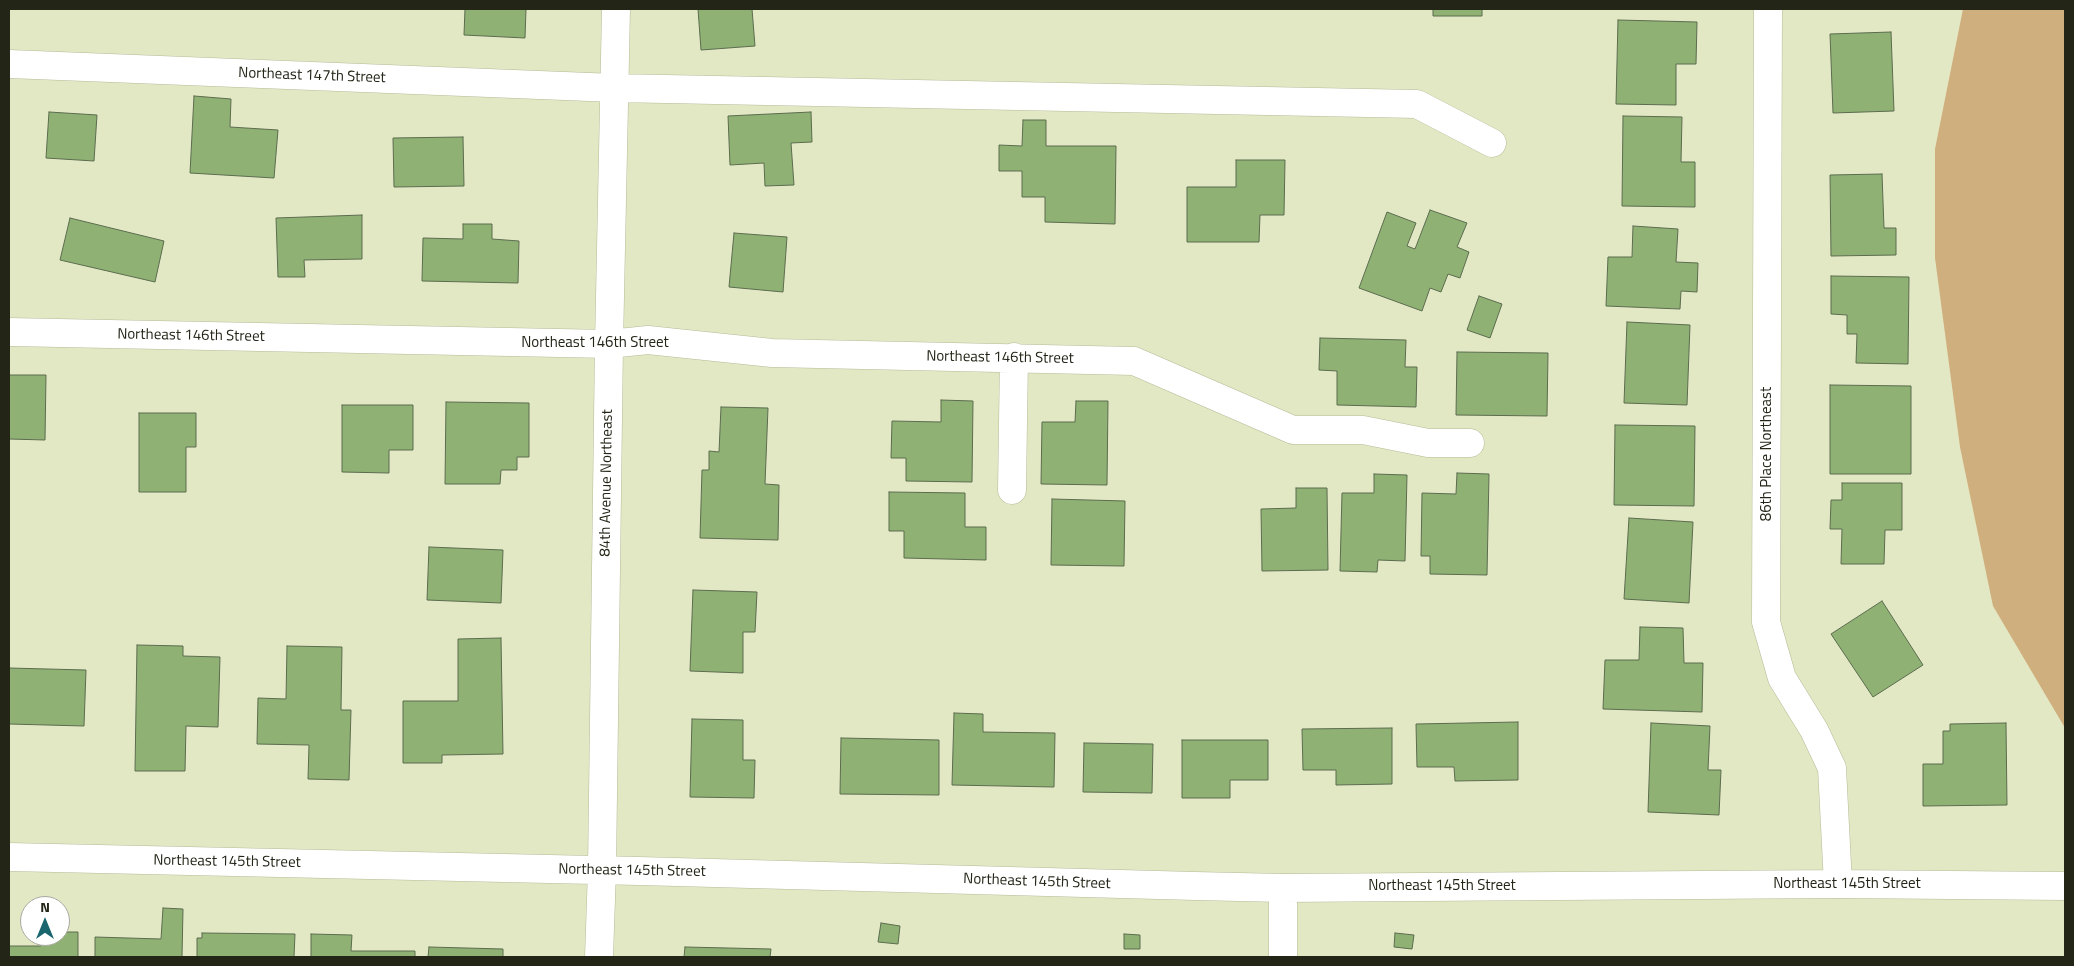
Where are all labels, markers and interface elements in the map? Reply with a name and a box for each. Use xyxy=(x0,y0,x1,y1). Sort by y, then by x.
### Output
street label: Northeast 147th Street xyxy=(238,64,386,88)
street label: Northeast 146th Street xyxy=(117,326,265,346)
street label: Northeast 146th Street xyxy=(521,334,669,352)
street label: Northeast 146th Street xyxy=(926,348,1074,368)
street label: 86th Place Northeast xyxy=(1758,387,1776,521)
street label: 84th Avenue Northeast xyxy=(597,409,617,557)
street label: Northeast 145th Street xyxy=(153,852,301,872)
street label: Northeast 145th Street xyxy=(558,861,706,881)
street label: Northeast 145th Street xyxy=(963,870,1111,894)
street label: Northeast 145th Street xyxy=(1773,875,1921,893)
street label: Northeast 145th Street xyxy=(1368,877,1516,895)
north arrow xyxy=(20,896,70,946)
text: N xyxy=(40,896,50,917)

